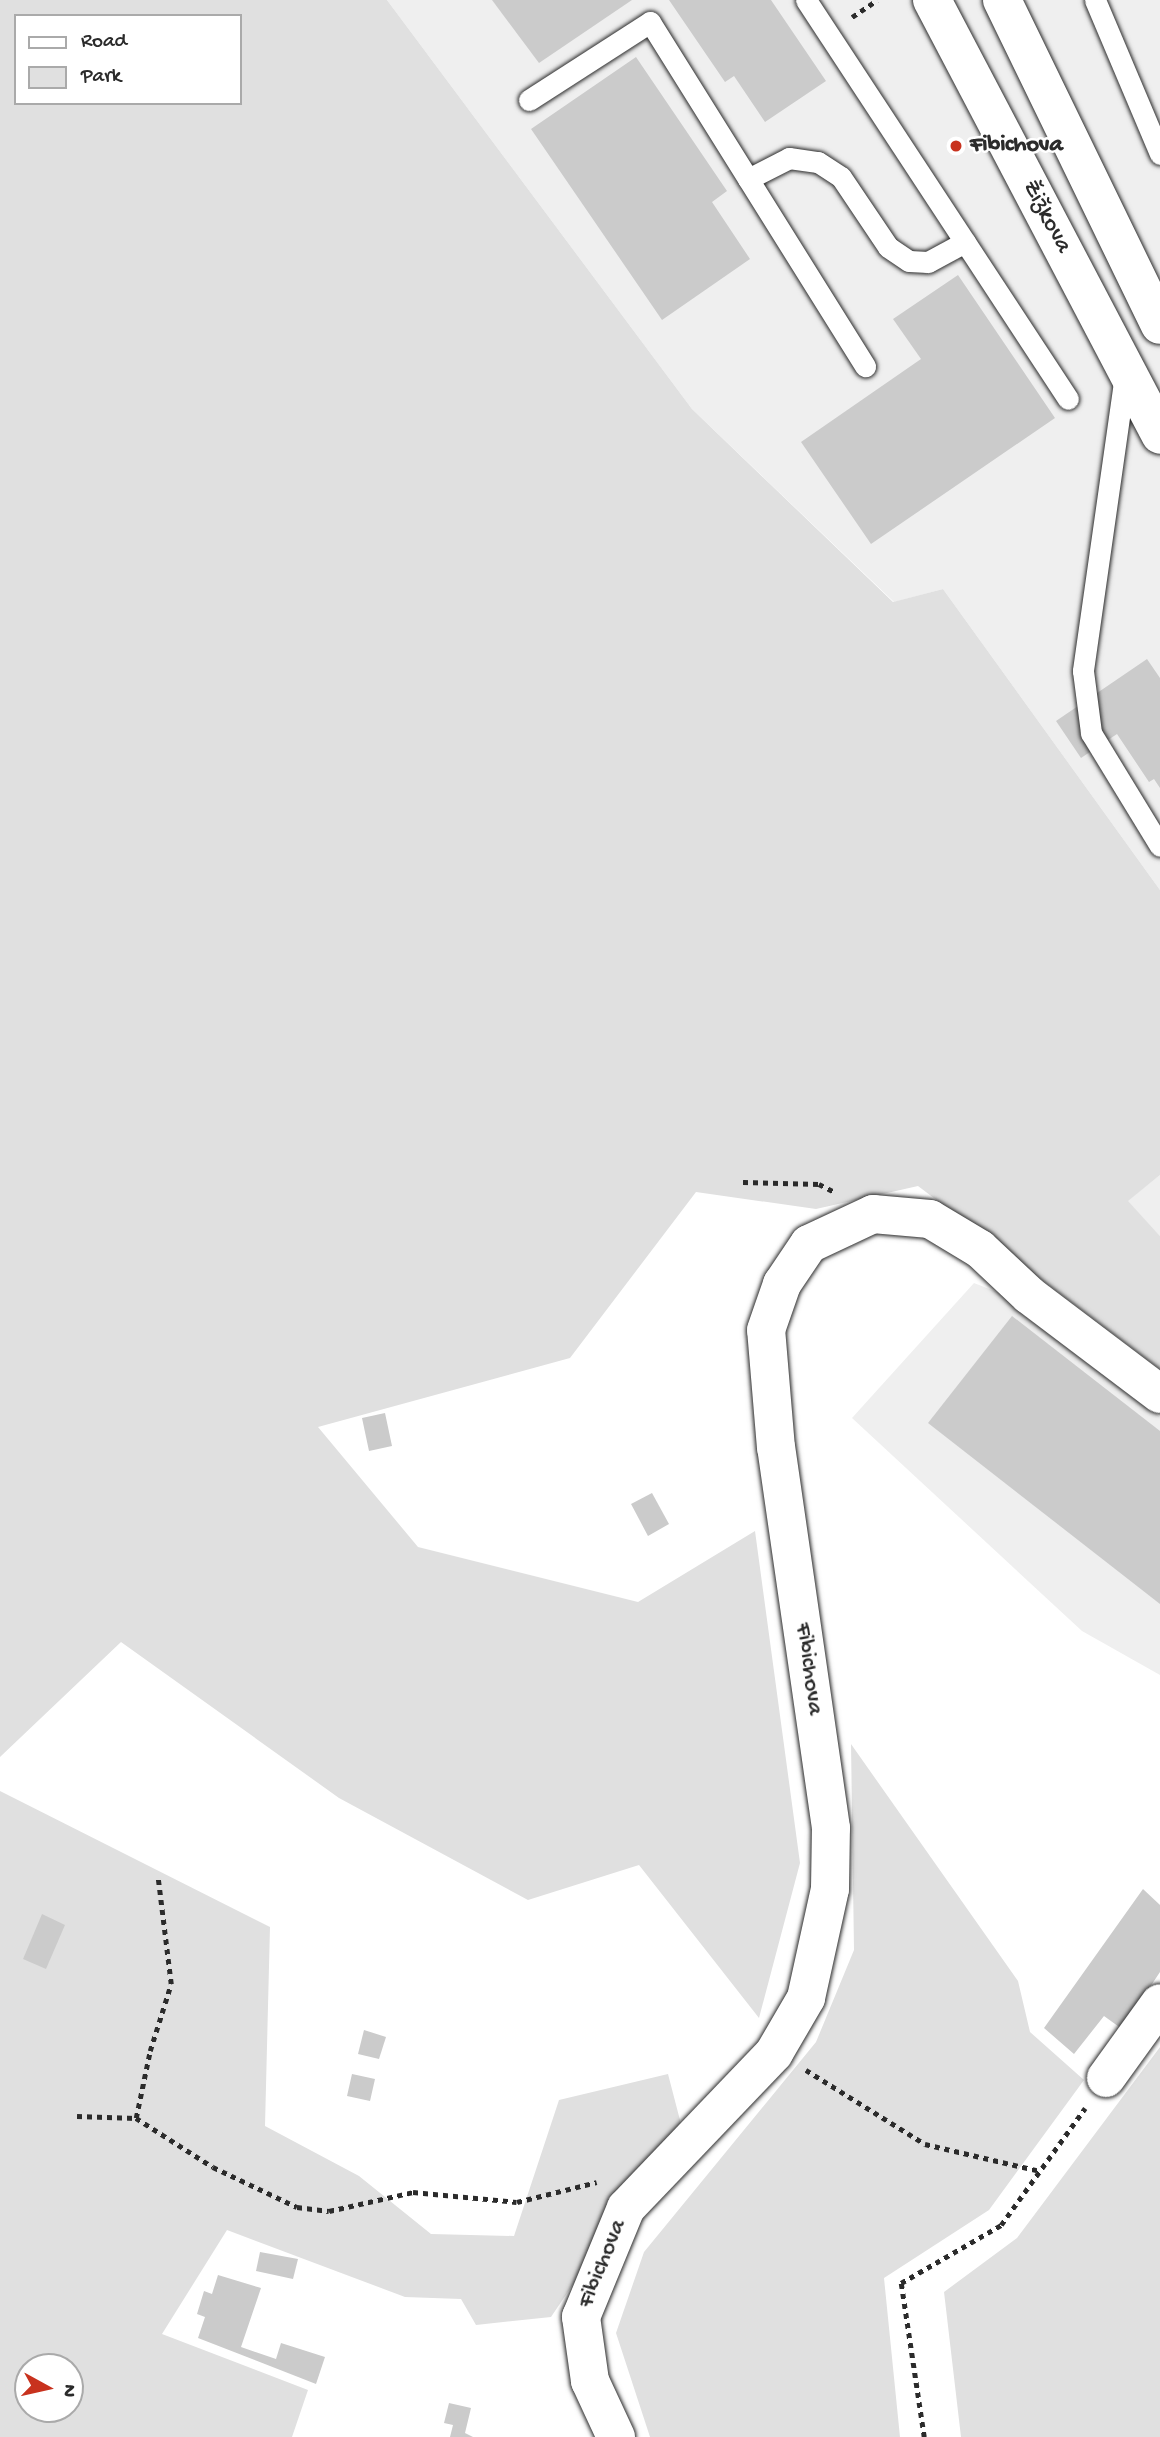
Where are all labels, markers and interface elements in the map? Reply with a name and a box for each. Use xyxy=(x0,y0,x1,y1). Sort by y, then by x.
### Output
legend xyxy=(14,14,242,105)
text: Road xyxy=(81,30,127,55)
text: Park xyxy=(81,65,121,90)
place label: Fibichova xyxy=(970,132,1063,160)
marker: Fibichova xyxy=(948,138,964,154)
street label: Žižkova xyxy=(1015,176,1077,258)
street label: Fibichova xyxy=(787,1621,829,1717)
street label: Fibichova xyxy=(572,2216,634,2312)
north arrow xyxy=(14,2353,84,2423)
text: N xyxy=(56,2383,81,2398)

